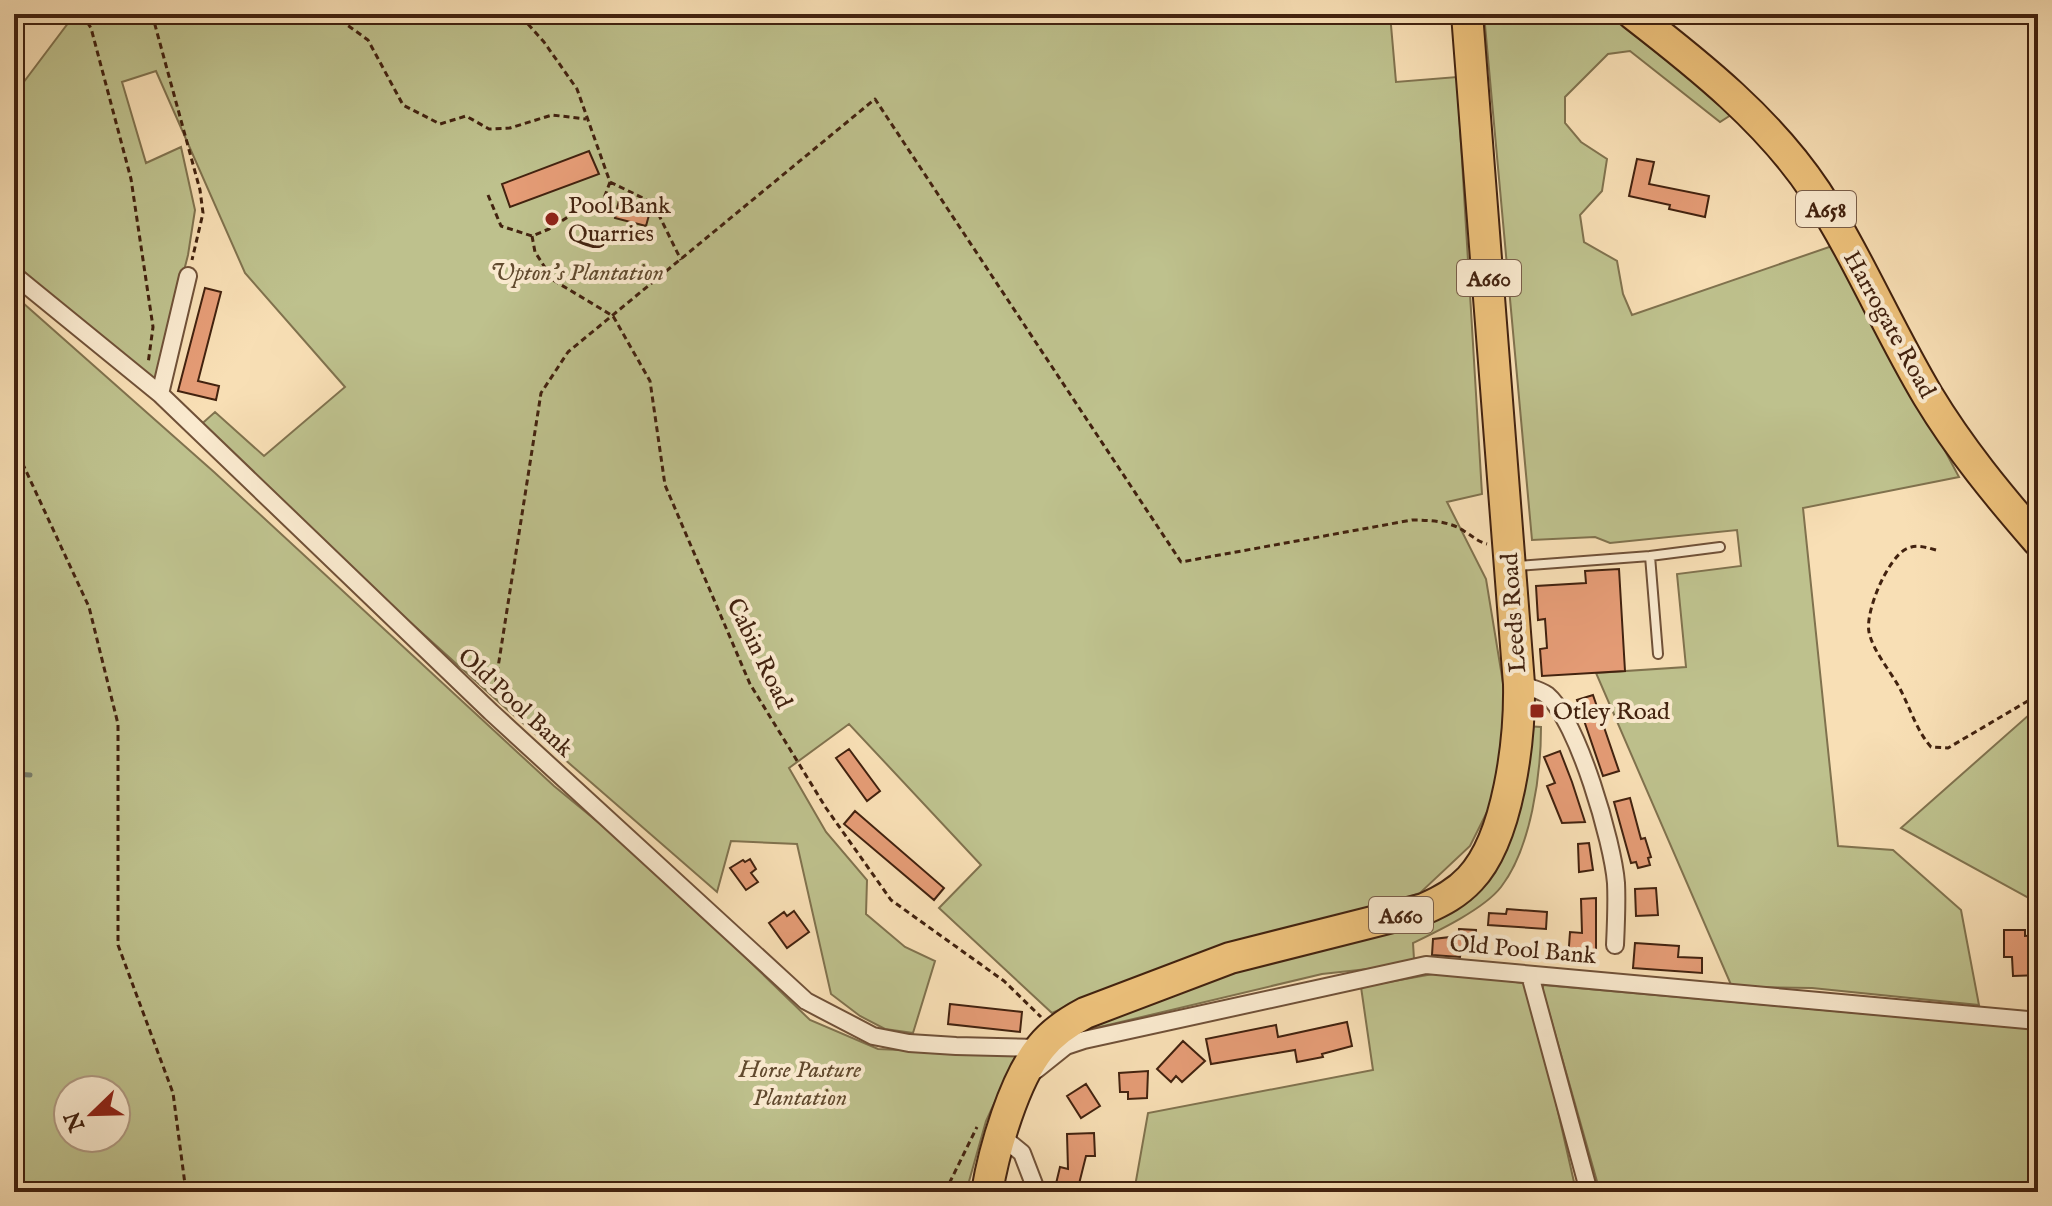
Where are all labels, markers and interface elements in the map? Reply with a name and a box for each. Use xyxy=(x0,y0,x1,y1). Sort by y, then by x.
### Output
place label: Pool Bank Quarries xyxy=(568,191,671,250)
road number: A658 xyxy=(1796,191,1856,227)
marker: Pool Bank Quarries xyxy=(543,210,561,228)
street label: Harrogate Road xyxy=(1835,246,1942,404)
park label: Upton's Plantation xyxy=(490,258,664,289)
road number: A660 xyxy=(1457,260,1521,296)
street label: Leeds Road xyxy=(1495,552,1534,674)
street label: Cabin Road xyxy=(719,593,799,714)
street label: Old Pool Bank xyxy=(451,642,580,765)
place label: Otley Road xyxy=(1553,697,1670,728)
marker: Otley Road xyxy=(1528,702,1546,720)
road number: A660 xyxy=(1369,897,1433,933)
street label: Old Pool Bank xyxy=(1448,929,1598,972)
park label: Horse Pasture Plantation xyxy=(738,1055,861,1114)
north arrow xyxy=(52,1074,132,1154)
text: N xyxy=(59,1107,92,1136)

